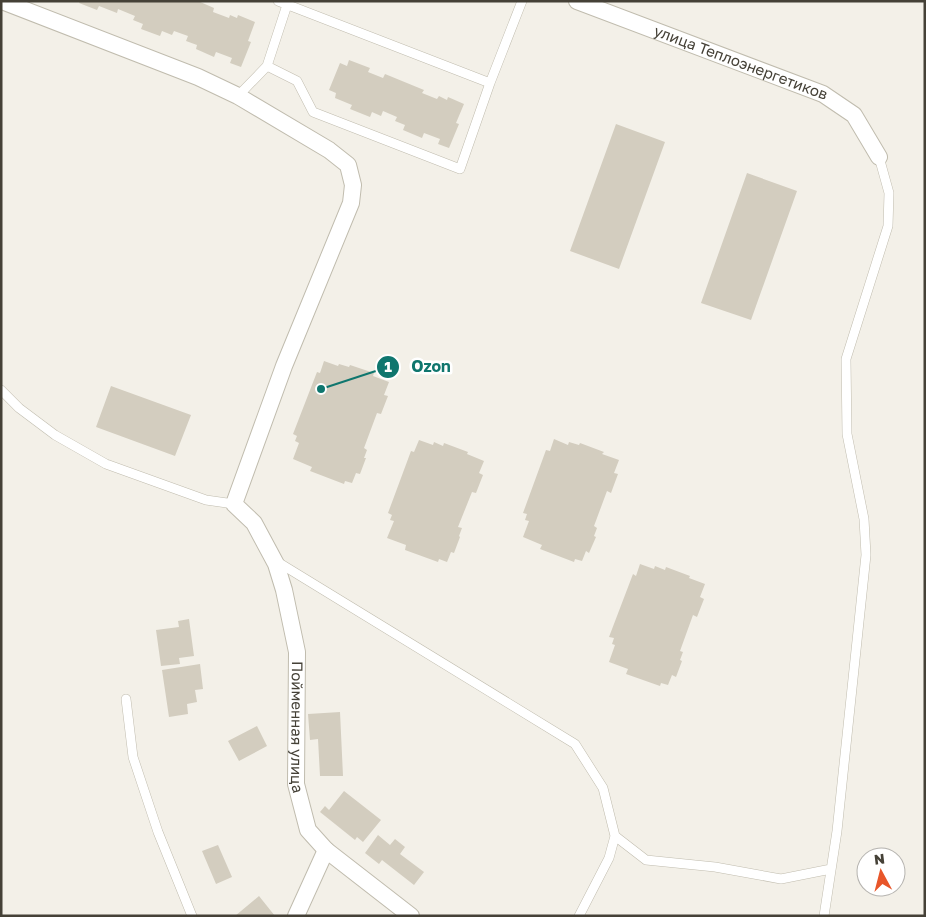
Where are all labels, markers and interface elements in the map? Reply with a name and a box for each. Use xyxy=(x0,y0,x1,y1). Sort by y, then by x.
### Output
street label: улица Теплоэнергетиков xyxy=(652,21,830,103)
callout: Ozon xyxy=(376,351,460,382)
text: Ozon xyxy=(411,356,451,376)
text: 1 xyxy=(384,357,392,375)
street label: Пойменная улица xyxy=(288,661,308,795)
north arrow xyxy=(856,847,906,897)
text: N xyxy=(873,850,886,868)

